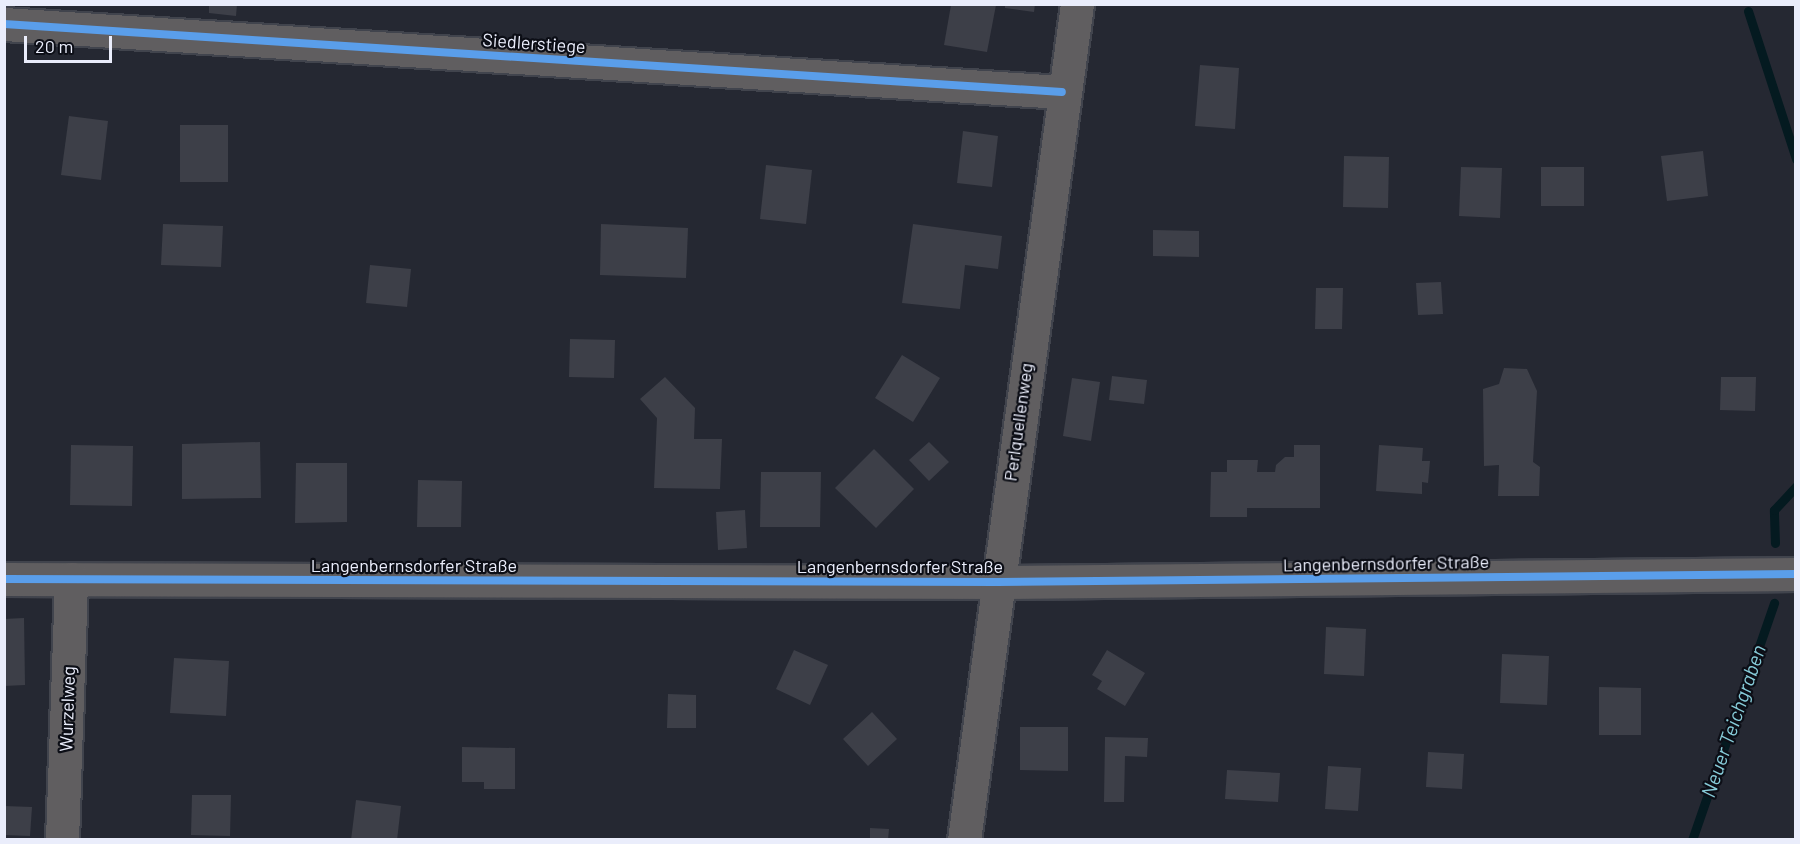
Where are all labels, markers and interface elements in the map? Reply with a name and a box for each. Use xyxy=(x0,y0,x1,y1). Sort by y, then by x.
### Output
scale bar xyxy=(27,24,116,62)
street label: Siedlerstiege xyxy=(482,29,586,57)
text: 20 m xyxy=(35,35,73,57)
street label: Perlquellenweg xyxy=(999,362,1037,482)
street label: Langenbernsdorfer Straße xyxy=(1283,550,1489,576)
street label: Langenbernsdorfer Straße xyxy=(311,554,517,576)
street label: Langenbernsdorfer Straße xyxy=(797,555,1003,577)
water label: Neuer Teichgraben xyxy=(1696,642,1770,800)
street label: Wurzelweg xyxy=(55,666,79,752)

